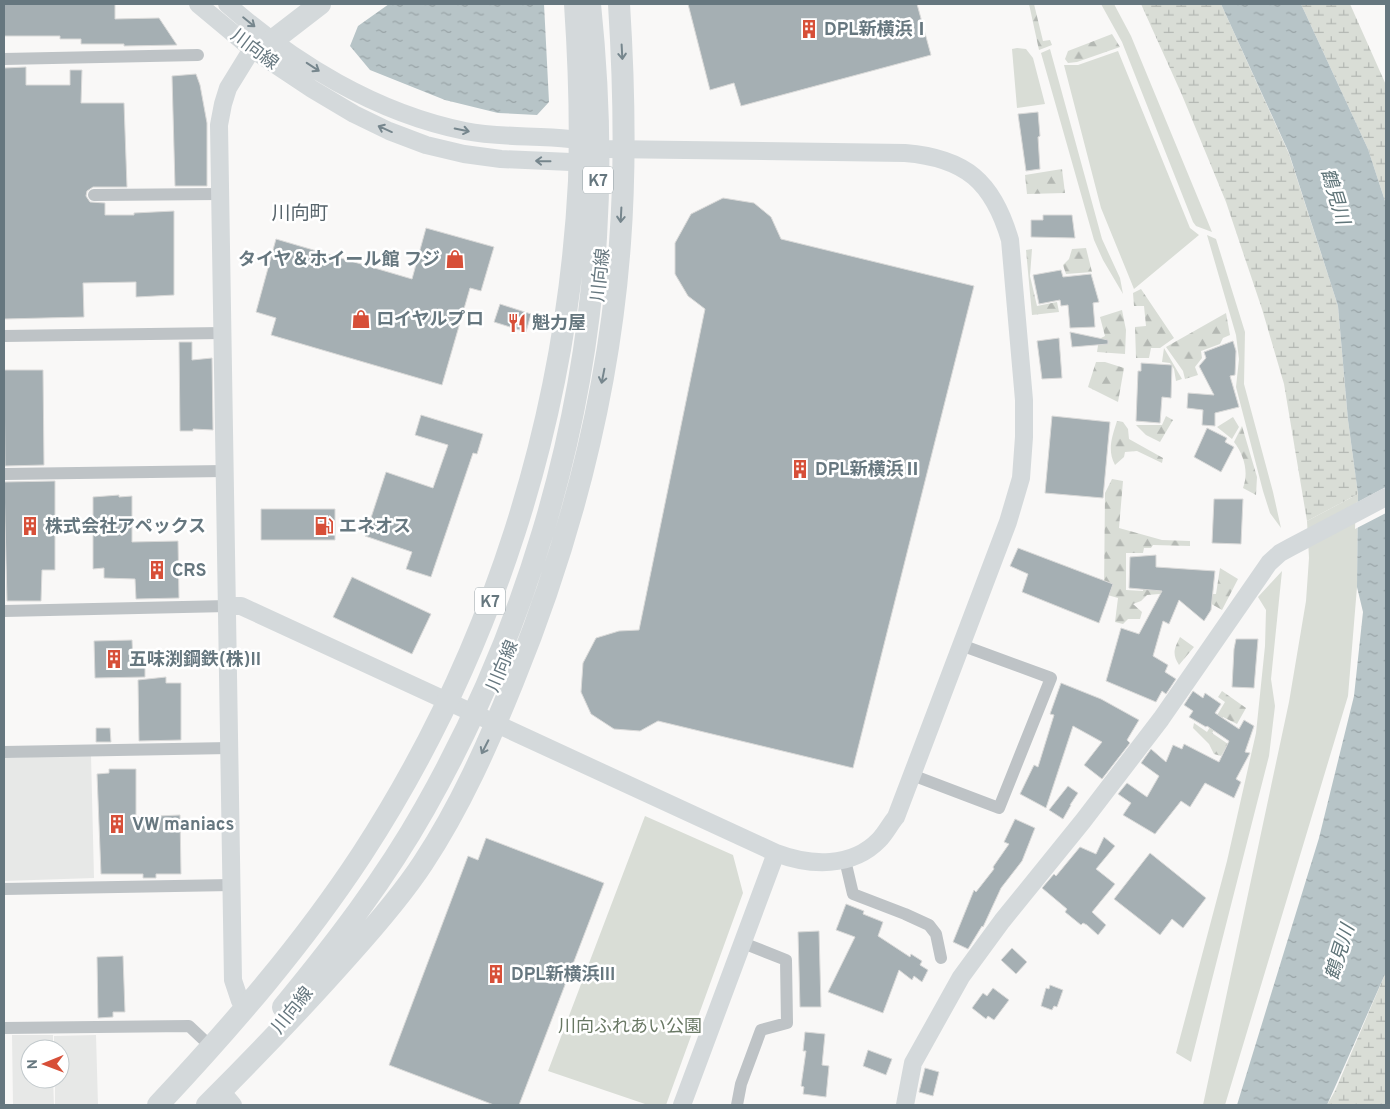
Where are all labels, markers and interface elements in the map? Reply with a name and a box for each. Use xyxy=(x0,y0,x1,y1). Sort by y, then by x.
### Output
one-way arrow xyxy=(242,17,255,28)
building icon: DPL新横浜Ⅰ xyxy=(798,18,820,40)
place label: DPL新横浜Ⅰ xyxy=(824,19,930,42)
street label: 川向線 xyxy=(226,25,283,76)
one-way arrow xyxy=(617,44,626,60)
one-way arrow xyxy=(305,63,319,73)
one-way arrow xyxy=(378,123,393,133)
one-way arrow xyxy=(453,126,469,135)
one-way arrow xyxy=(535,157,551,166)
road number: K7 xyxy=(583,166,613,194)
water label: 鶴見川 xyxy=(1314,166,1354,229)
district label: 川向町 xyxy=(271,202,329,226)
one-way arrow xyxy=(617,207,626,223)
street label: 川向線 xyxy=(587,247,616,303)
shop icon: タイヤ＆ホイール館 フジ xyxy=(444,248,466,270)
place label: タイヤ＆ホイール館 フジ xyxy=(238,249,440,272)
shop icon: ロイヤルプロ xyxy=(350,308,372,330)
place label: ロイヤルプロ xyxy=(376,309,483,332)
restaurant icon: 魁力屋 xyxy=(506,312,528,334)
place label: 魁力屋 xyxy=(532,313,586,336)
one-way arrow xyxy=(598,368,607,384)
building icon: DPL新横浜Ⅱ xyxy=(789,458,811,480)
place label: DPL新横浜Ⅱ xyxy=(815,459,921,482)
building icon: 株式会社アペックス xyxy=(19,515,41,537)
fuel station icon: エネオス xyxy=(313,515,335,537)
place label: 株式会社アペックス xyxy=(45,516,206,539)
place label: エネオス xyxy=(339,516,411,539)
building icon: CRS xyxy=(146,559,168,581)
place label: CRS xyxy=(172,560,206,583)
road number: K7 xyxy=(475,588,505,614)
street label: 川向線 xyxy=(482,637,525,696)
building icon: 五味渕鋼鉄(株)II xyxy=(103,648,125,670)
place label: 五味渕鋼鉄(株)II xyxy=(129,649,261,672)
one-way arrow xyxy=(480,739,490,754)
building icon: VW maniacs xyxy=(106,813,128,835)
place label: VW maniacs xyxy=(132,814,234,837)
water label: 鶴見川 xyxy=(1321,920,1361,983)
building icon: DPL新横浜III xyxy=(485,963,507,985)
place label: DPL新横浜III xyxy=(511,964,615,987)
street label: 川向線 xyxy=(267,983,319,1039)
park label: 川向ふれあい公園 xyxy=(558,1016,702,1039)
north arrow xyxy=(20,1039,70,1089)
text: N xyxy=(25,1059,42,1069)

